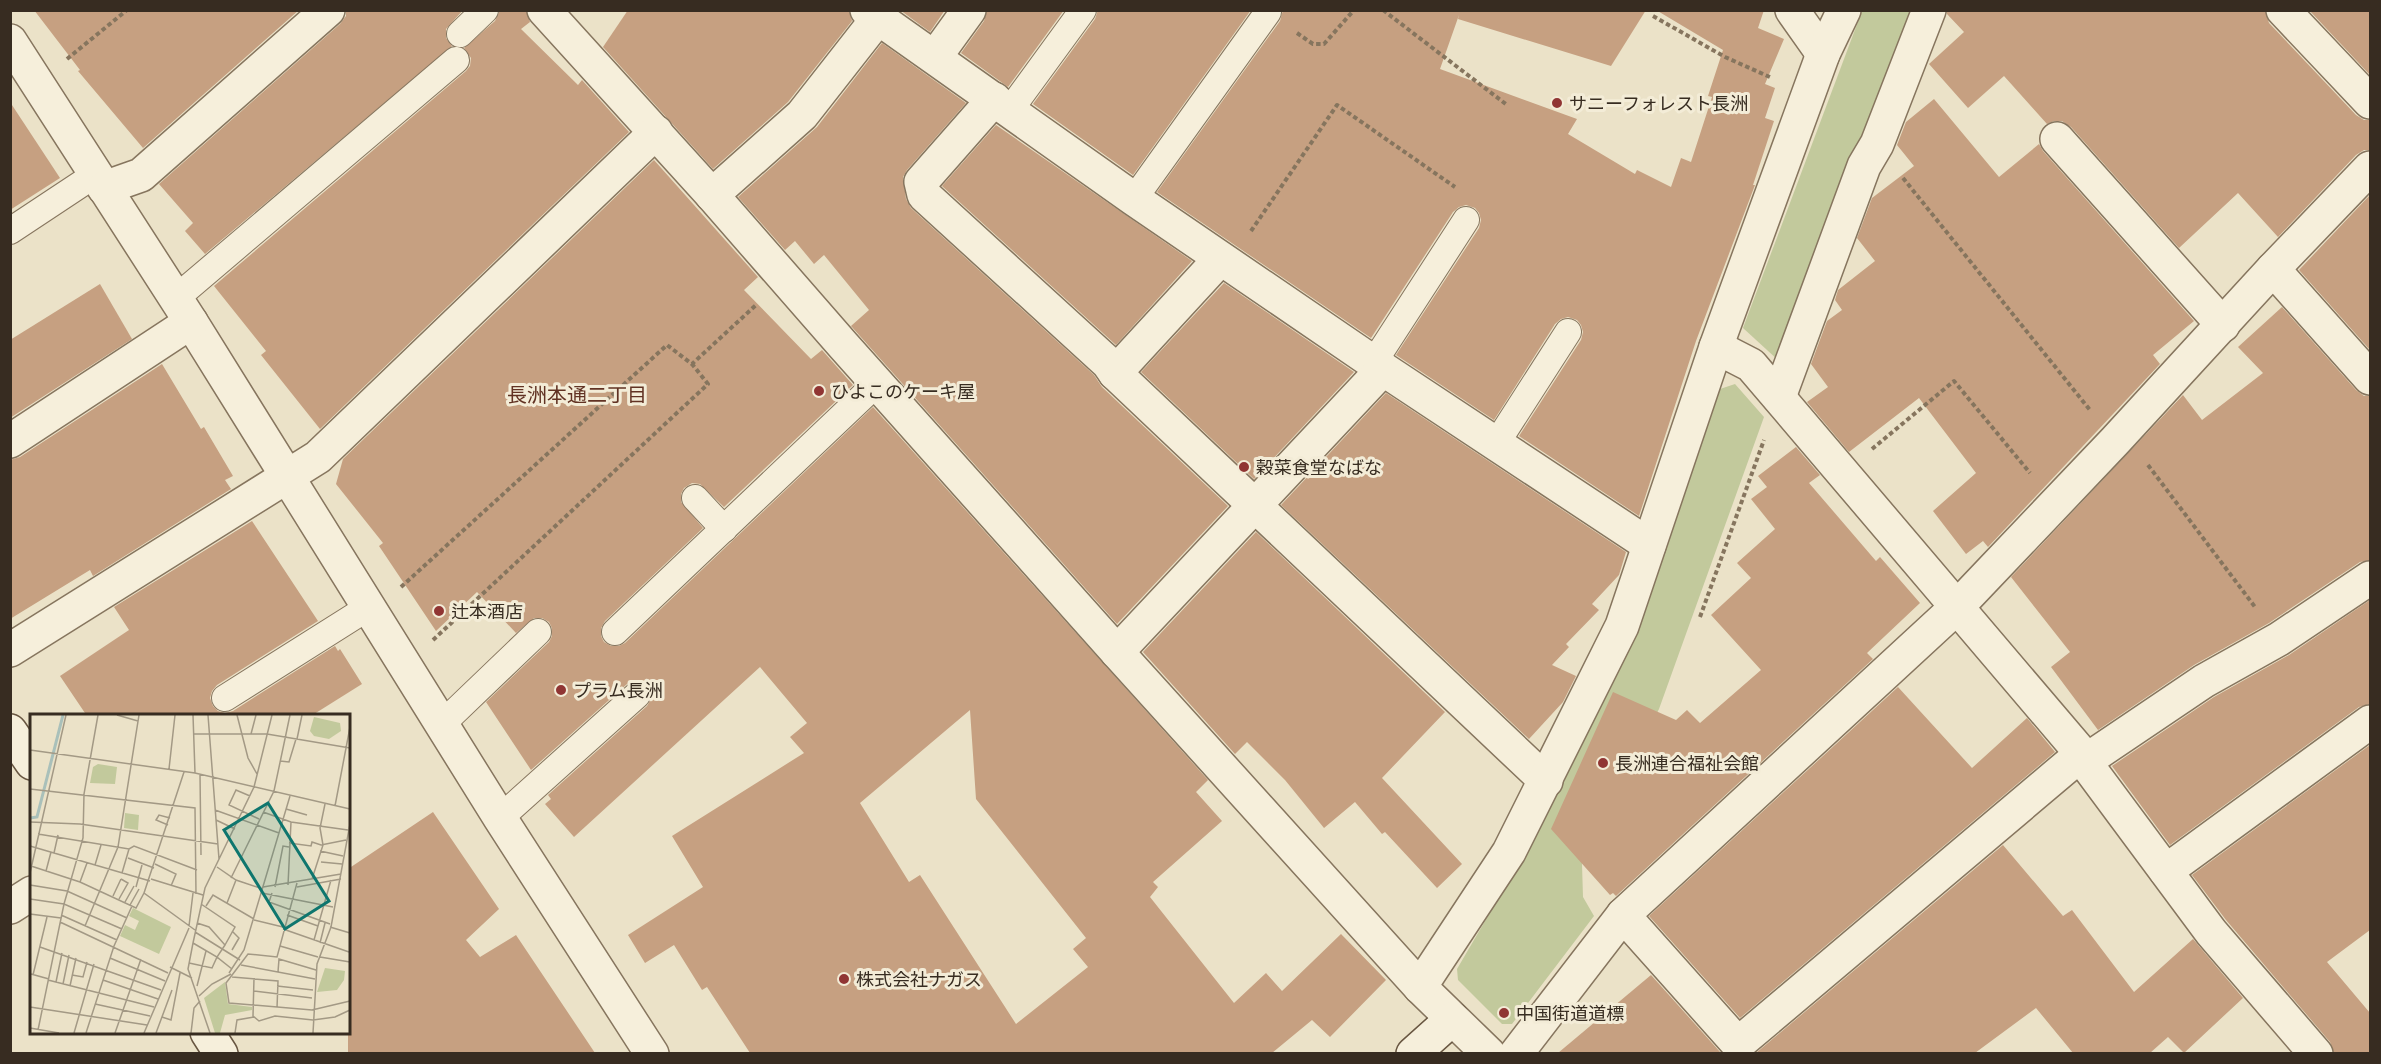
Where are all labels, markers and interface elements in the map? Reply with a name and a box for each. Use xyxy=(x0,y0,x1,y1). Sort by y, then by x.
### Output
place label: サニーフォレスト長洲 xyxy=(1569,91,1748,116)
marker: サニーフォレスト長洲 xyxy=(1550,96,1564,110)
place label: ひよこのケーキ屋 xyxy=(831,379,975,404)
district label: 長洲本通二丁目 xyxy=(507,381,647,409)
marker: ひよこのケーキ屋 xyxy=(812,384,826,398)
place label: 穀菜食堂なばな xyxy=(1256,455,1382,480)
marker: 穀菜食堂なばな xyxy=(1237,460,1251,474)
place label: 辻本酒店 xyxy=(451,599,523,624)
marker: 辻本酒店 xyxy=(432,604,446,618)
place label: プラム長洲 xyxy=(573,678,662,703)
marker: プラム長洲 xyxy=(554,683,568,697)
inset map xyxy=(30,714,350,1034)
place label: 長洲連合福祉会館 xyxy=(1615,751,1759,776)
marker: 長洲連合福祉会館 xyxy=(1596,756,1610,770)
place label: 株式会社ナガス xyxy=(856,967,982,992)
marker: 株式会社ナガス xyxy=(837,972,851,986)
place label: 中国街道道標 xyxy=(1516,1001,1624,1026)
marker: 中国街道道標 xyxy=(1497,1006,1511,1020)

